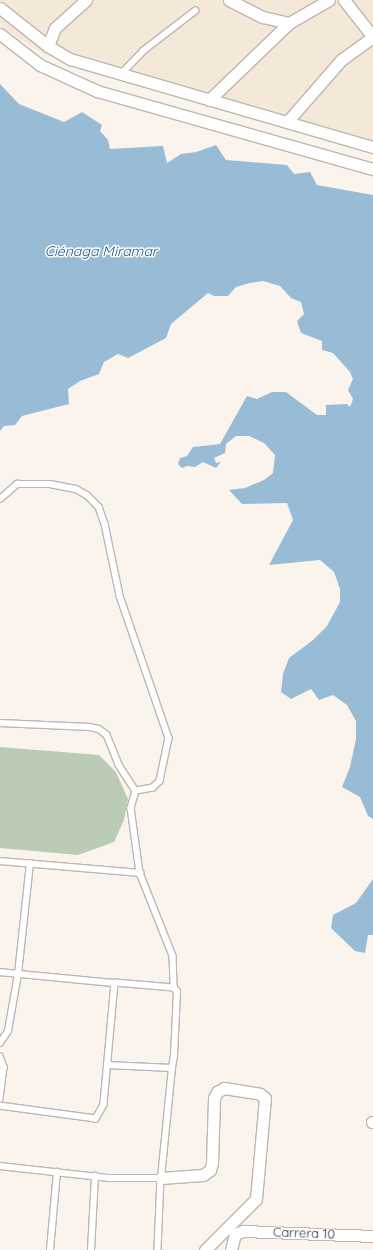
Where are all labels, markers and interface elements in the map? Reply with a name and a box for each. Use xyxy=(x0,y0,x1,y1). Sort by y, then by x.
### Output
water label: Ciénaga Miramar xyxy=(45,243,157,259)
street label: Carrera 10 xyxy=(273,1224,335,1242)

